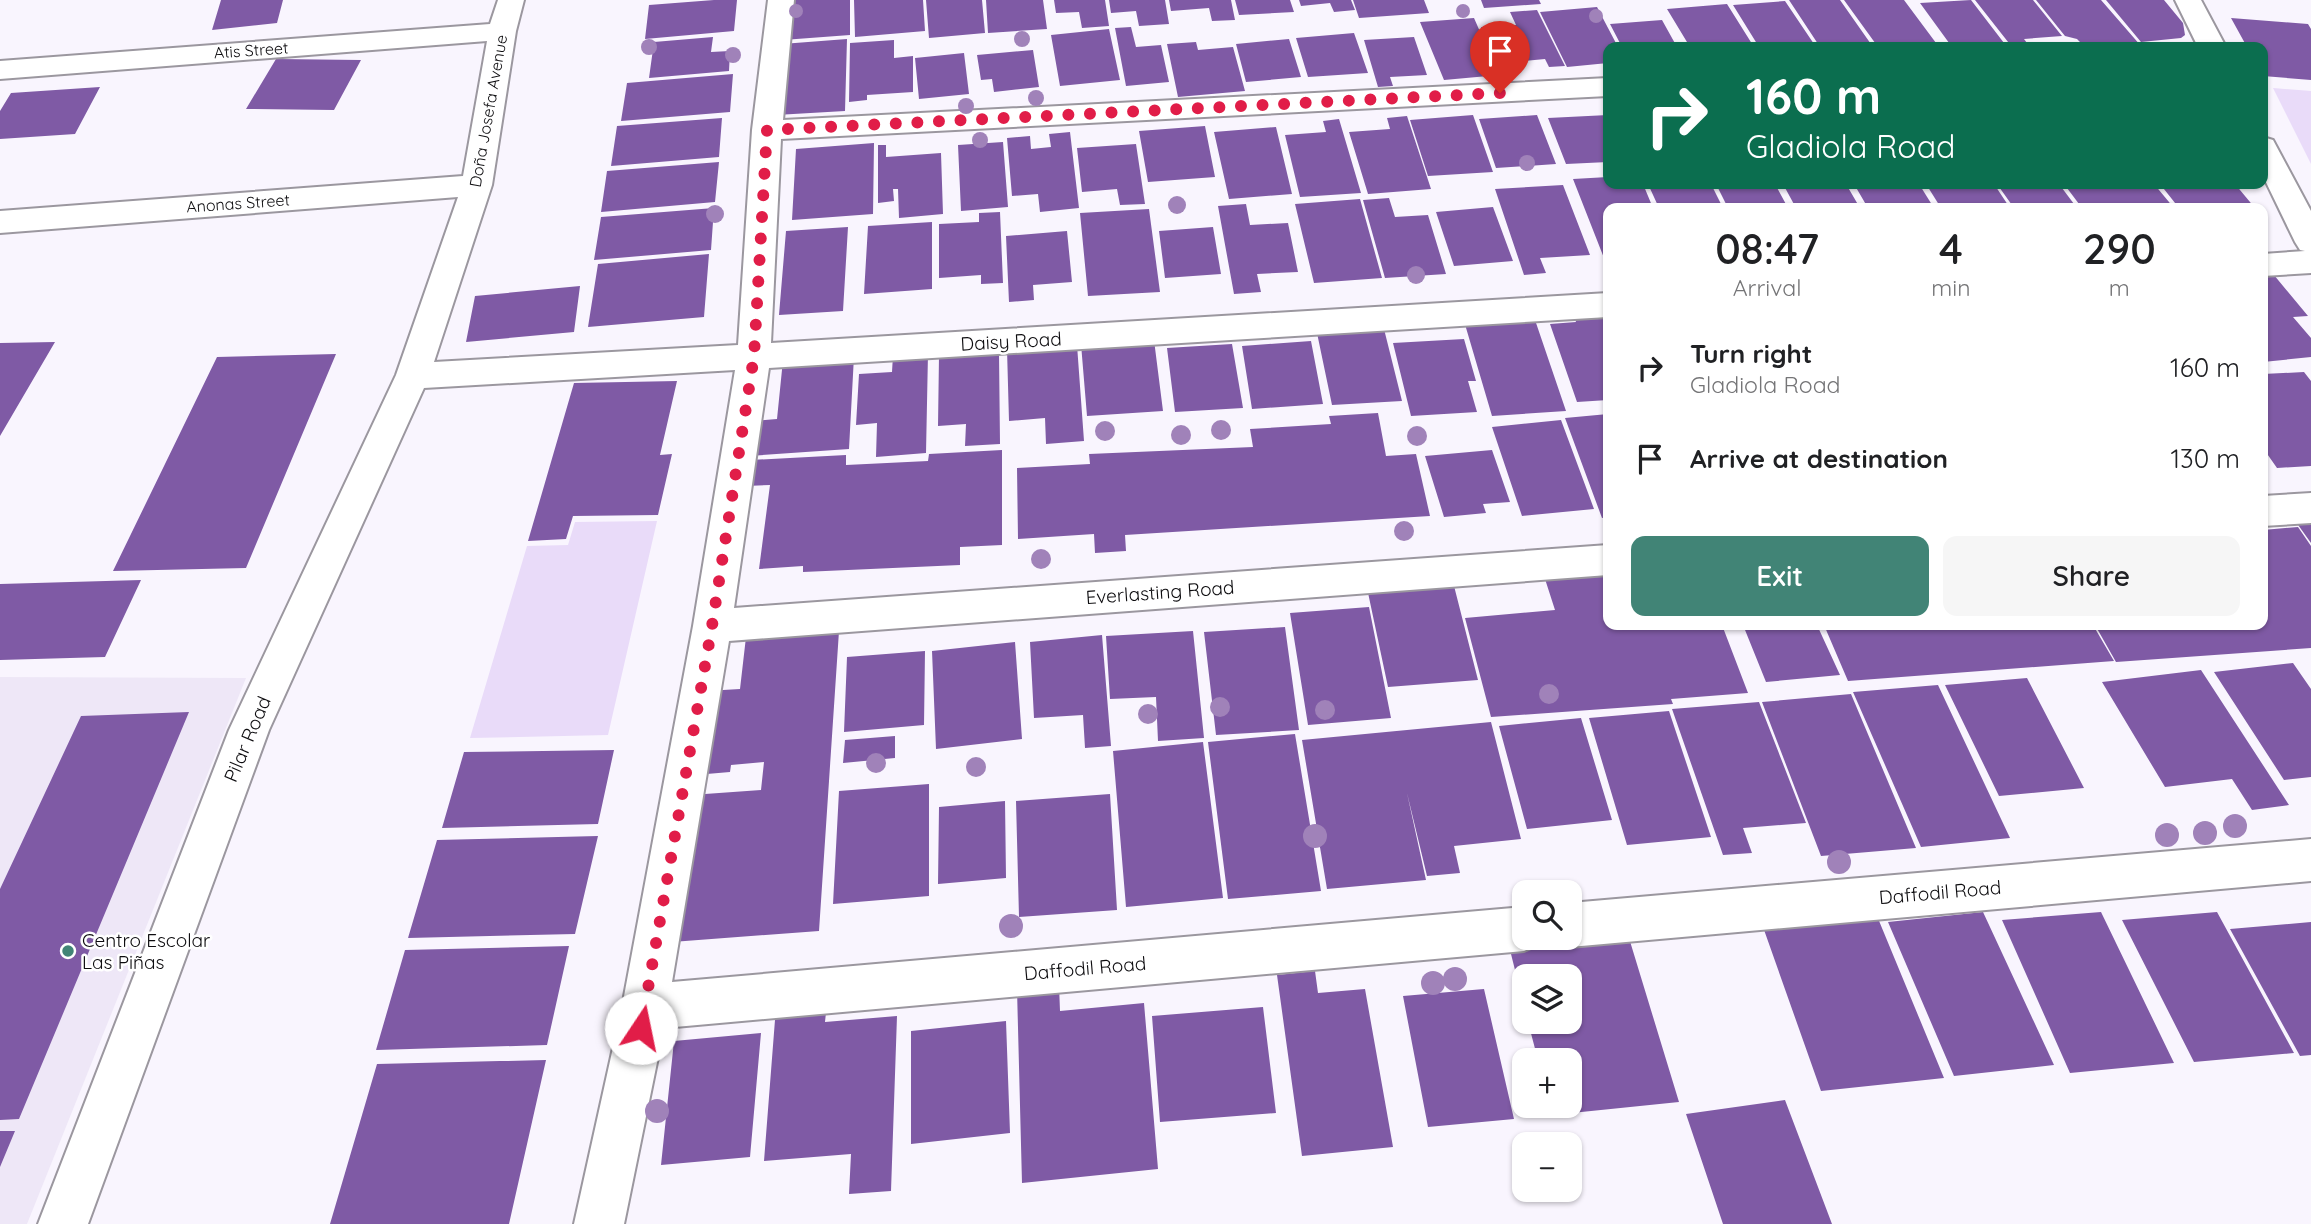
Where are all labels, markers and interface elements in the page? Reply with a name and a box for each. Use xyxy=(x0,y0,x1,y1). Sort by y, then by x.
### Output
pin xyxy=(1470,21,1530,93)
icon: arrive xyxy=(1481,32,1519,70)
street label: Doña Josefa Avenue xyxy=(465,33,511,189)
street label: Atis Street xyxy=(213,37,289,63)
text: 160 m xyxy=(1746,65,1881,126)
icon: right xyxy=(1631,70,1722,161)
text: Gladiola Road xyxy=(1746,126,1955,166)
street label: Anonas Street xyxy=(186,189,290,217)
text: 08:47 xyxy=(1715,222,1819,275)
text: 4 xyxy=(1939,222,1963,275)
text: 290 xyxy=(2083,222,2156,275)
text: Arrival xyxy=(1733,273,1802,302)
text: min xyxy=(1931,273,1971,302)
text: m xyxy=(2109,273,2130,302)
street label: Daisy Road xyxy=(960,326,1062,356)
text: Turn right xyxy=(1690,337,1812,370)
icon: right xyxy=(1631,349,1669,387)
text: 160 m xyxy=(2170,351,2240,384)
text: Gladiola Road xyxy=(1690,370,1841,399)
icon: arrive xyxy=(1631,440,1669,478)
text: Arrive at destination xyxy=(1690,442,1948,475)
text: 130 m xyxy=(2170,442,2240,475)
button: Exit xyxy=(1631,536,1929,616)
button: Share xyxy=(1943,536,2240,616)
street label: Everlasting Road xyxy=(1085,575,1235,609)
street label: Pilar Road xyxy=(218,692,276,786)
street label: Daffodil Road xyxy=(1878,875,2002,909)
map controls xyxy=(1512,880,1582,1202)
button: search xyxy=(1512,880,1582,950)
place label: Centro Escolar Las Piñas xyxy=(82,928,211,974)
marker: Centro Escolar Las Piñas xyxy=(60,943,76,959)
street label: Daffodil Road xyxy=(1023,951,1147,985)
button: layers xyxy=(1512,964,1582,1034)
position arrow xyxy=(604,991,678,1065)
button: + xyxy=(1512,1048,1582,1118)
button: − xyxy=(1512,1132,1582,1202)

